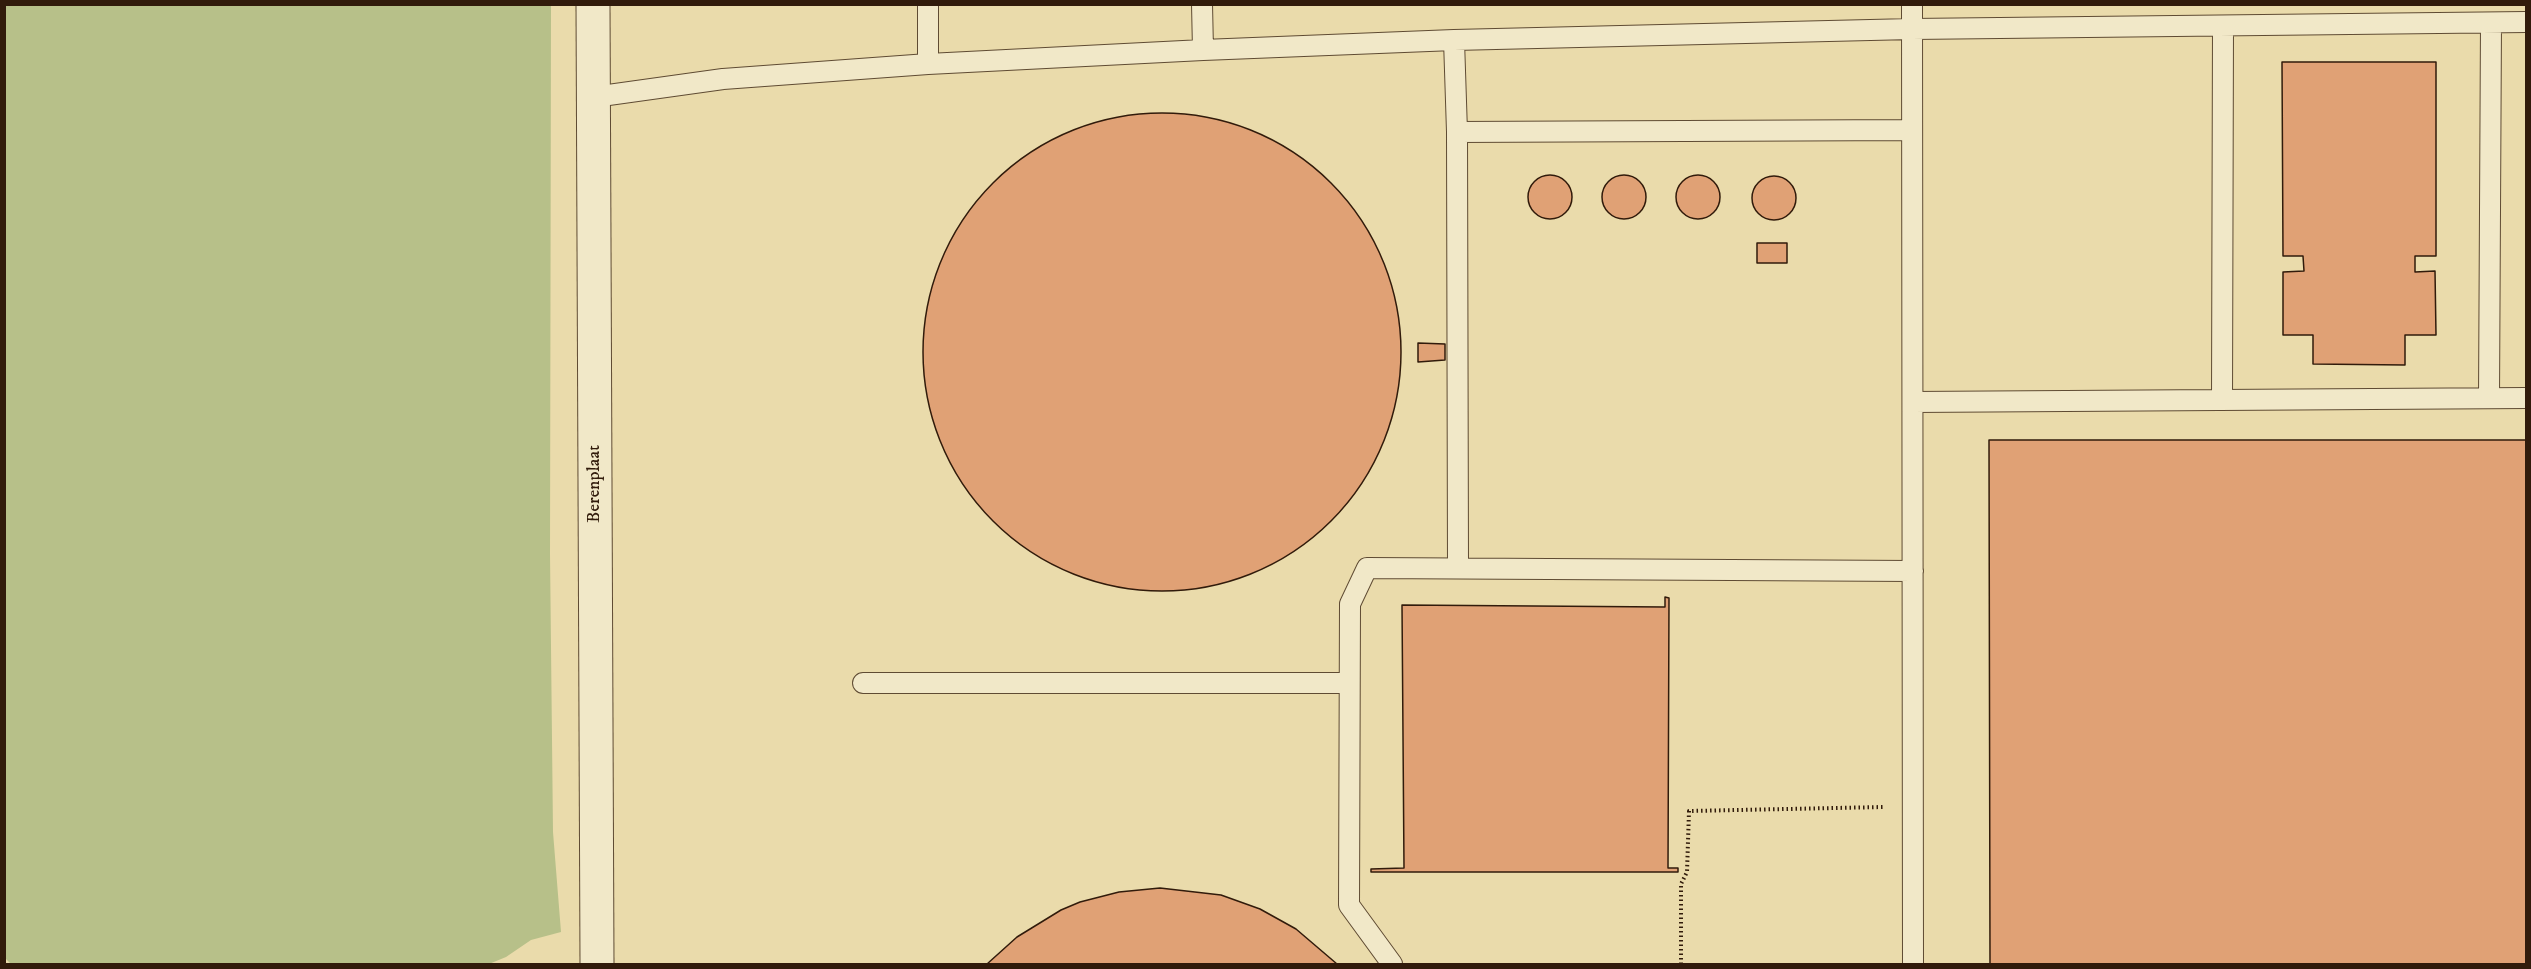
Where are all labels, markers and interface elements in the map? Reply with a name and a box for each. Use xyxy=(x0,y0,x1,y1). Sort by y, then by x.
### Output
street label: Berenplaat xyxy=(584,445,606,523)

